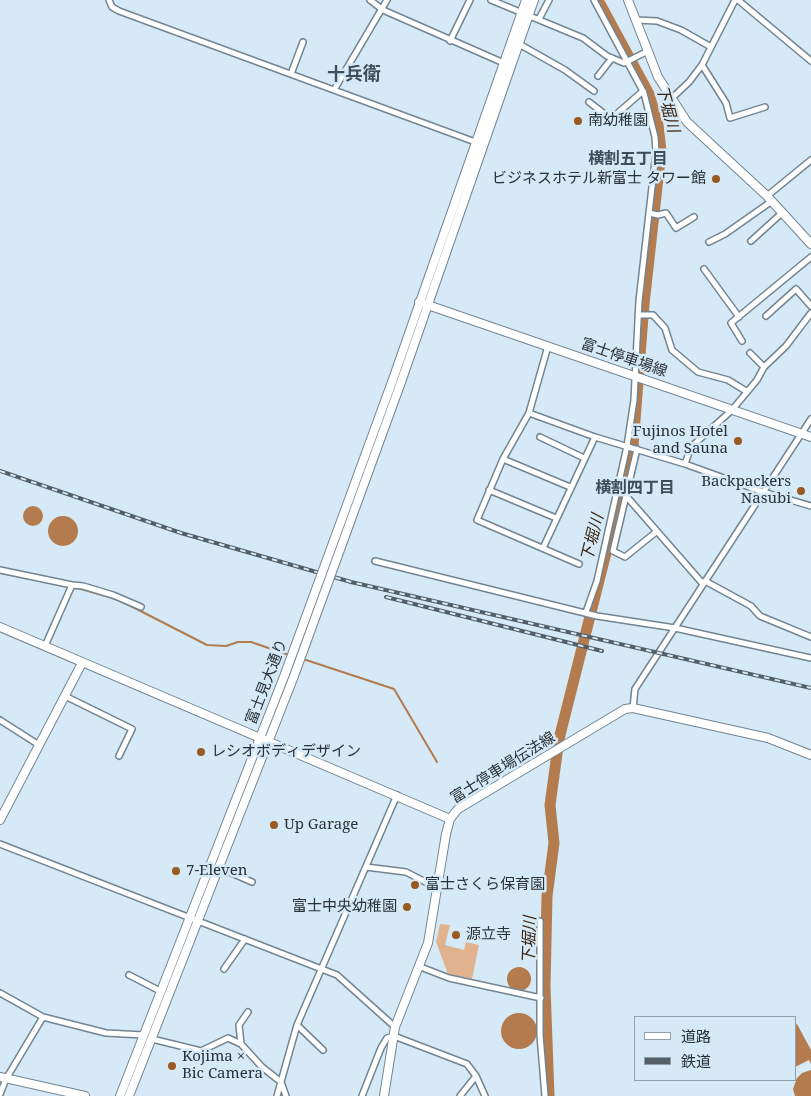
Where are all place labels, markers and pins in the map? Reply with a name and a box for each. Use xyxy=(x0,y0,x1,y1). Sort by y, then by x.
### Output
place label: 南幼稚園 xyxy=(588,112,648,130)
marker: 南幼稚園 xyxy=(572,115,584,127)
place label: ビジネスホテル新富士 タワー館 xyxy=(492,170,706,188)
marker: ビジネスホテル新富士 タワー館 xyxy=(710,173,722,185)
place label: Fujinos Hotel and Sauna xyxy=(633,423,728,458)
marker: Fujinos Hotel and Sauna xyxy=(732,435,744,447)
place label: Backpackers Nasubi xyxy=(701,473,791,508)
marker: Backpackers Nasubi xyxy=(795,485,807,497)
place label: レシオボディデザイン xyxy=(211,743,361,761)
marker: レシオボディデザイン xyxy=(195,746,207,758)
place label: Up Garage xyxy=(284,816,358,834)
marker: Up Garage xyxy=(268,819,280,831)
place label: 7-Eleven xyxy=(186,862,247,880)
marker: 7-Eleven xyxy=(170,865,182,877)
place label: 富士さくら保育園 xyxy=(425,876,545,894)
marker: 富士さくら保育園 xyxy=(409,879,421,891)
place label: 富士中央幼稚園 xyxy=(292,898,397,916)
marker: 富士中央幼稚園 xyxy=(401,901,413,913)
place label: 源立寺 xyxy=(466,926,511,944)
marker: 源立寺 xyxy=(450,929,462,941)
place label: Kojima × Bic Camera xyxy=(182,1048,263,1083)
marker: Kojima × Bic Camera xyxy=(166,1060,178,1072)

